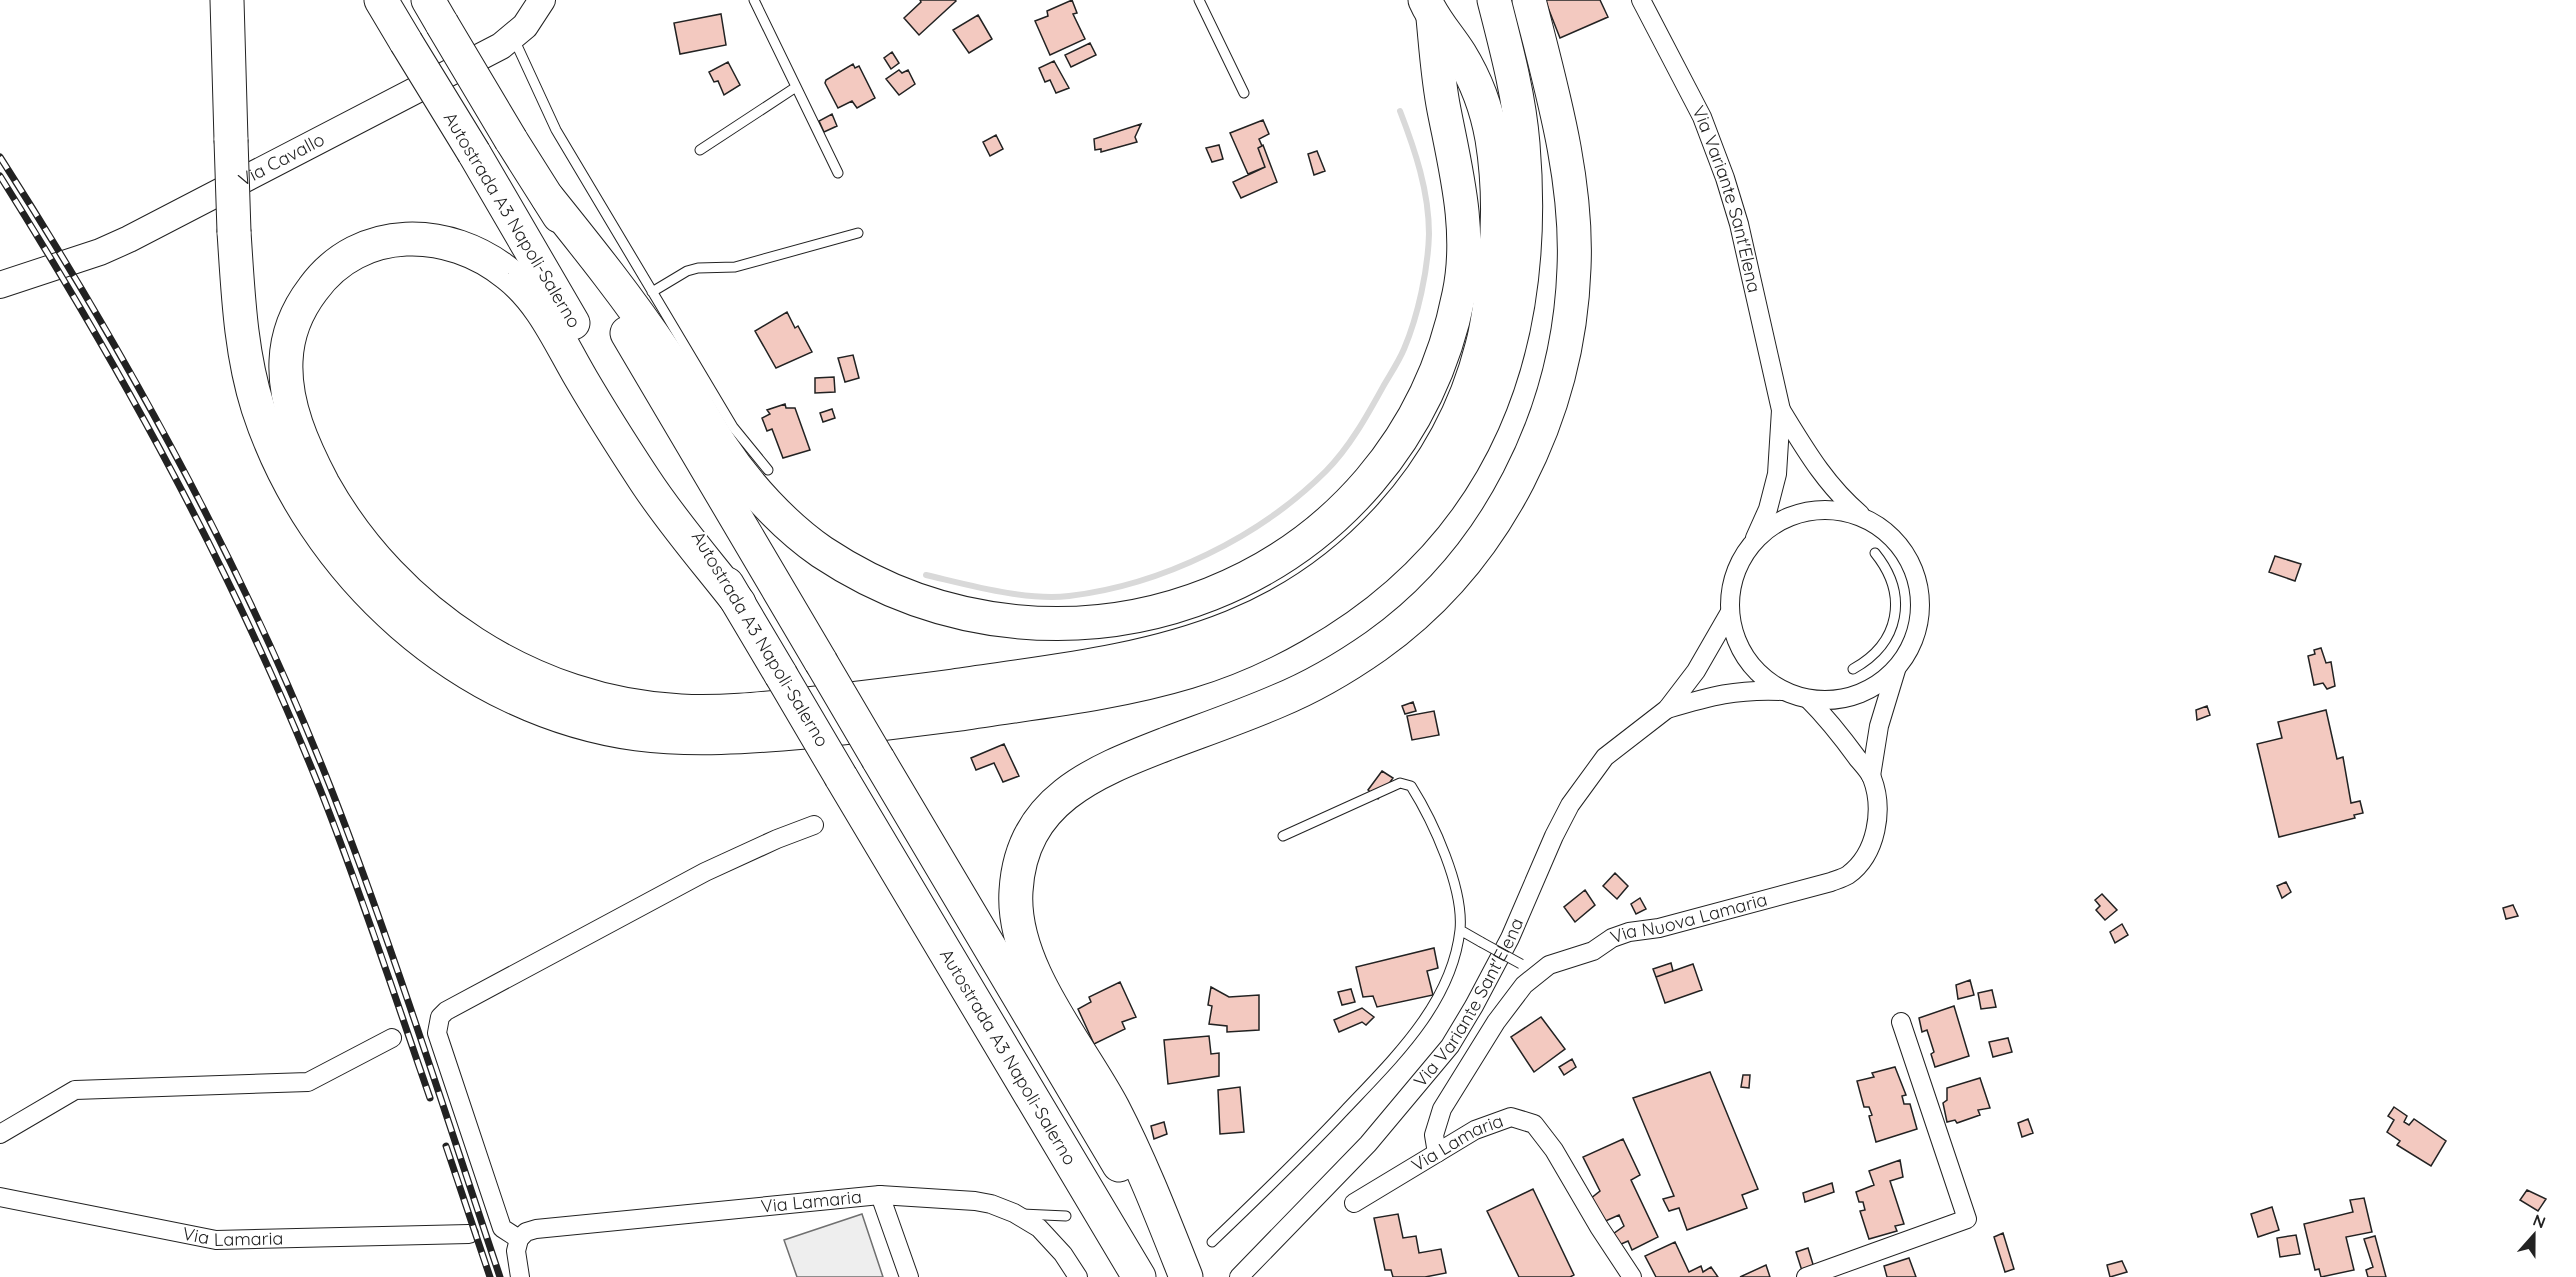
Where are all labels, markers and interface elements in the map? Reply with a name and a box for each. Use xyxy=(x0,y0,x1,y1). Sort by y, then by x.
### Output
street label: Via Variante Sant'Elena xyxy=(1687,102,1766,295)
street label: Autostrada A3 Napoli-Salerno xyxy=(439,108,586,332)
street label: Via Cavallo xyxy=(235,128,328,191)
street label: Autostrada A3 Napoli-Salerno xyxy=(687,527,834,751)
street label: Via Nuova Lamaria xyxy=(1607,888,1770,949)
street label: Via Variante Sant'Elena xyxy=(1409,914,1528,1092)
street label: Autostrada A3 Napoli-Salerno xyxy=(935,944,1082,1169)
street label: Via Lamaria xyxy=(1407,1109,1506,1177)
street label: Via Lamaria xyxy=(760,1185,863,1218)
north arrow xyxy=(2504,1205,2564,1265)
text: N xyxy=(2530,1210,2548,1232)
street label: Via Lamaria xyxy=(181,1222,284,1251)

